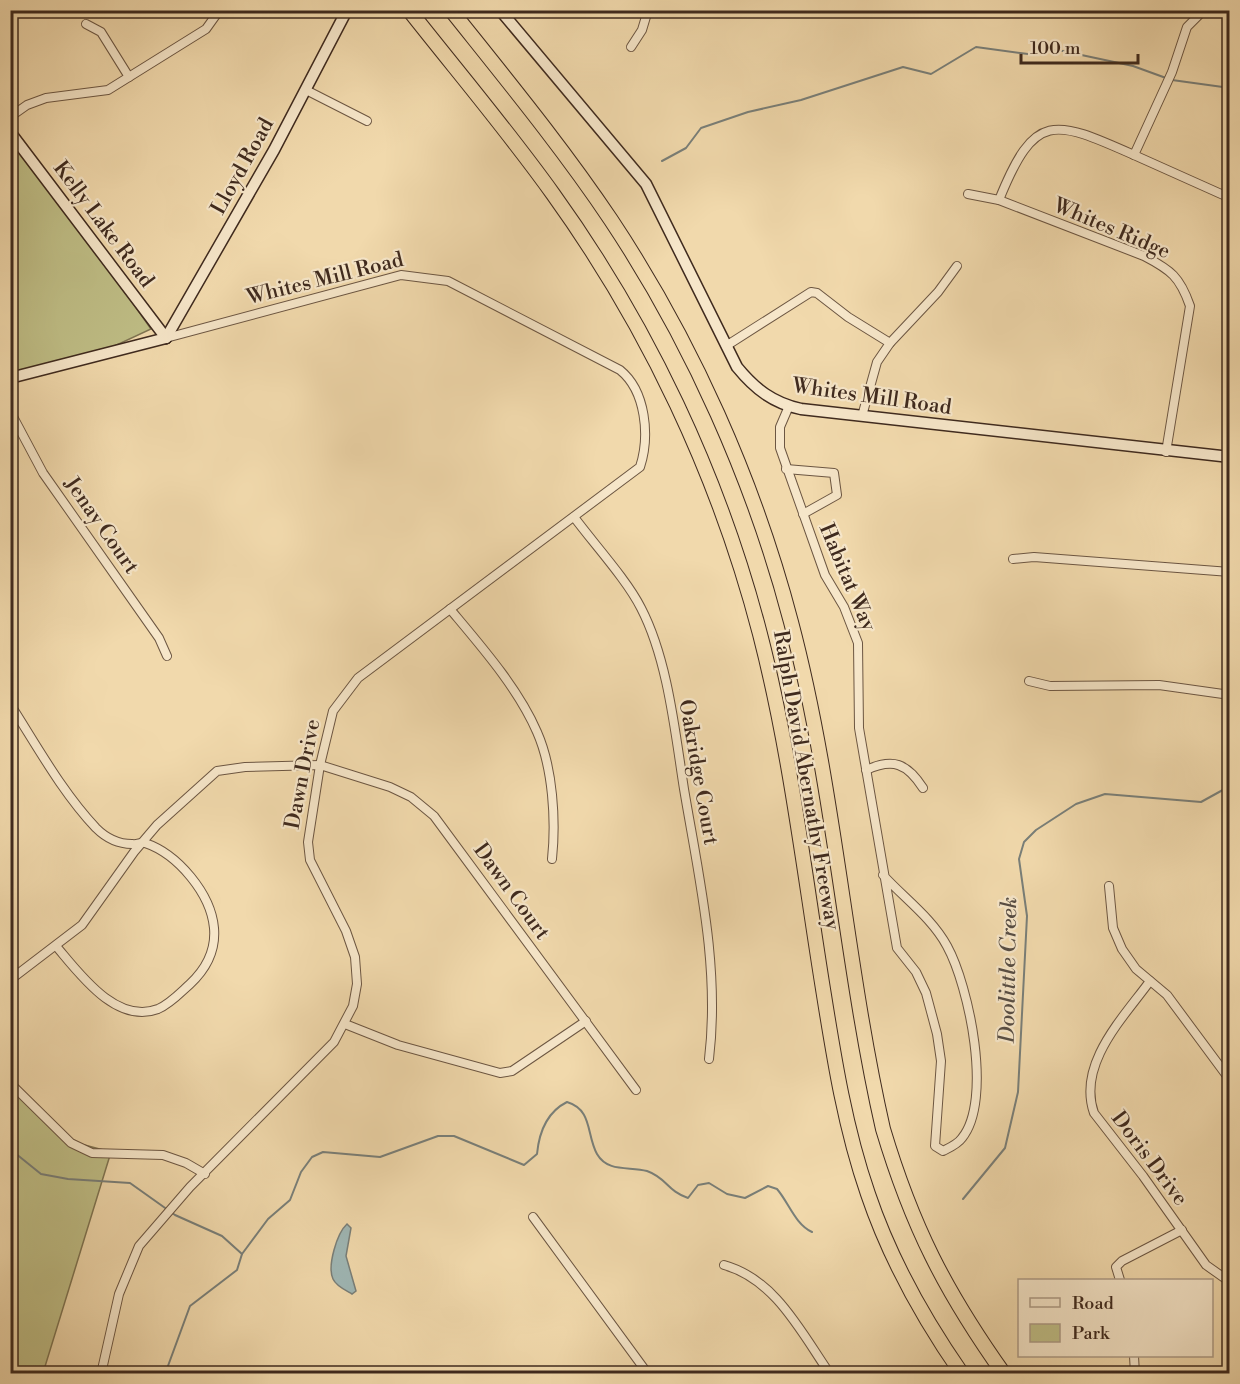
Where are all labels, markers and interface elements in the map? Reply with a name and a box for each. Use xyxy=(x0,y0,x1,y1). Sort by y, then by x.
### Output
scale bar xyxy=(1021,27,1138,65)
text: 100 m xyxy=(1030,37,1081,60)
street label: Lloyd Road xyxy=(206,114,280,219)
street label: Kelly Lake Road xyxy=(47,156,159,293)
street label: Whites Ridge xyxy=(1048,192,1174,265)
street label: Whites Mill Road xyxy=(243,247,406,311)
street label: Whites Mill Road xyxy=(790,373,953,421)
street label: Jenay Court xyxy=(58,471,144,580)
street label: Habitat Way xyxy=(813,520,882,636)
street label: Ralph David Abernathy Freeway xyxy=(767,628,845,933)
street label: Oakridge Court xyxy=(672,697,724,847)
street label: Dawn Drive xyxy=(280,717,326,831)
street label: Dawn Court xyxy=(467,838,555,946)
water label: Doolittle Creek xyxy=(994,897,1023,1044)
street label: Doris Drive xyxy=(1105,1106,1193,1211)
legend xyxy=(1018,1279,1213,1357)
text: Road xyxy=(1072,1292,1115,1315)
text: Park xyxy=(1072,1322,1111,1345)

